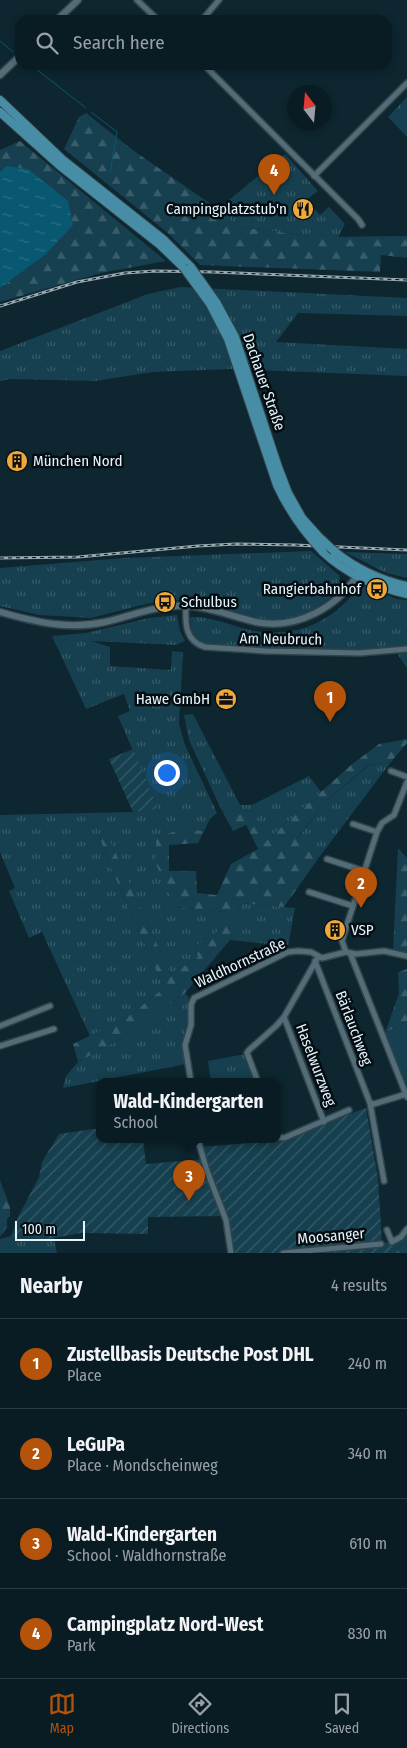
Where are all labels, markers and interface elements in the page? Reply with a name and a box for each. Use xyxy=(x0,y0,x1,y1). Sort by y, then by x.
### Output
search box xyxy=(15,15,392,70)
icon: search xyxy=(33,29,61,57)
text: Search here xyxy=(73,31,165,54)
north arrow xyxy=(287,85,332,130)
pin: 4 xyxy=(258,154,290,195)
restaurant icon: Campingplatzstub'n xyxy=(291,197,315,221)
place label: Campingplatzstub'n xyxy=(166,200,287,218)
street label: Dachauer Straße xyxy=(239,331,289,433)
building icon: München Nord xyxy=(5,449,29,473)
place label: München Nord xyxy=(33,452,122,470)
bus stop icon: Rangierbahnhof xyxy=(365,577,389,601)
place label: Rangierbahnhof xyxy=(263,580,362,598)
bus stop icon: Schulbus xyxy=(153,590,177,614)
place label: Schulbus xyxy=(181,593,237,611)
street label: Am Neubruch xyxy=(239,629,323,649)
pin: 1 xyxy=(314,681,346,722)
office icon: Hawe GmbH xyxy=(214,687,238,711)
place label: Hawe GmbH xyxy=(136,690,210,708)
your location xyxy=(154,760,180,786)
pin: 2 xyxy=(345,867,377,908)
building icon: VSP xyxy=(323,918,347,942)
place label: VSP xyxy=(351,921,374,939)
street label: Waldhornstraße xyxy=(192,934,288,992)
street label: Bärlauchweg xyxy=(332,988,376,1068)
street label: Haselwurzweg xyxy=(292,1021,340,1109)
popup xyxy=(96,1078,281,1143)
text: Wald-Kindergarten xyxy=(114,1090,263,1113)
text: School xyxy=(114,1113,158,1132)
pin: 3 xyxy=(173,1160,205,1201)
scale bar xyxy=(15,1218,85,1241)
text: 100 m xyxy=(22,1221,56,1238)
street label: Moosanger xyxy=(297,1224,366,1248)
text: Nearby xyxy=(20,1273,82,1299)
text: 4 results xyxy=(331,1276,387,1295)
text: Zustellbasis Deutsche Post DHL xyxy=(67,1343,314,1366)
text: 1 xyxy=(33,1354,39,1373)
text: 240 m xyxy=(348,1354,387,1373)
text: Place xyxy=(67,1366,102,1385)
text: LeGuPa xyxy=(67,1433,125,1456)
text: 2 xyxy=(32,1444,40,1463)
text: 340 m xyxy=(348,1444,387,1463)
text: Place · Mondscheinweg xyxy=(67,1456,218,1475)
text: Wald-Kindergarten xyxy=(67,1523,217,1546)
text: 3 xyxy=(32,1534,40,1553)
text: 610 m xyxy=(349,1534,387,1553)
text: School · Waldhornstraße xyxy=(67,1546,226,1565)
text: Campingplatz Nord-West xyxy=(67,1613,263,1636)
text: 4 xyxy=(32,1624,40,1643)
text: 830 m xyxy=(347,1624,387,1643)
text: Park xyxy=(67,1636,95,1655)
tab: Map xyxy=(48,1690,76,1737)
tab: Directions xyxy=(171,1690,229,1737)
tab: Saved xyxy=(325,1690,359,1737)

